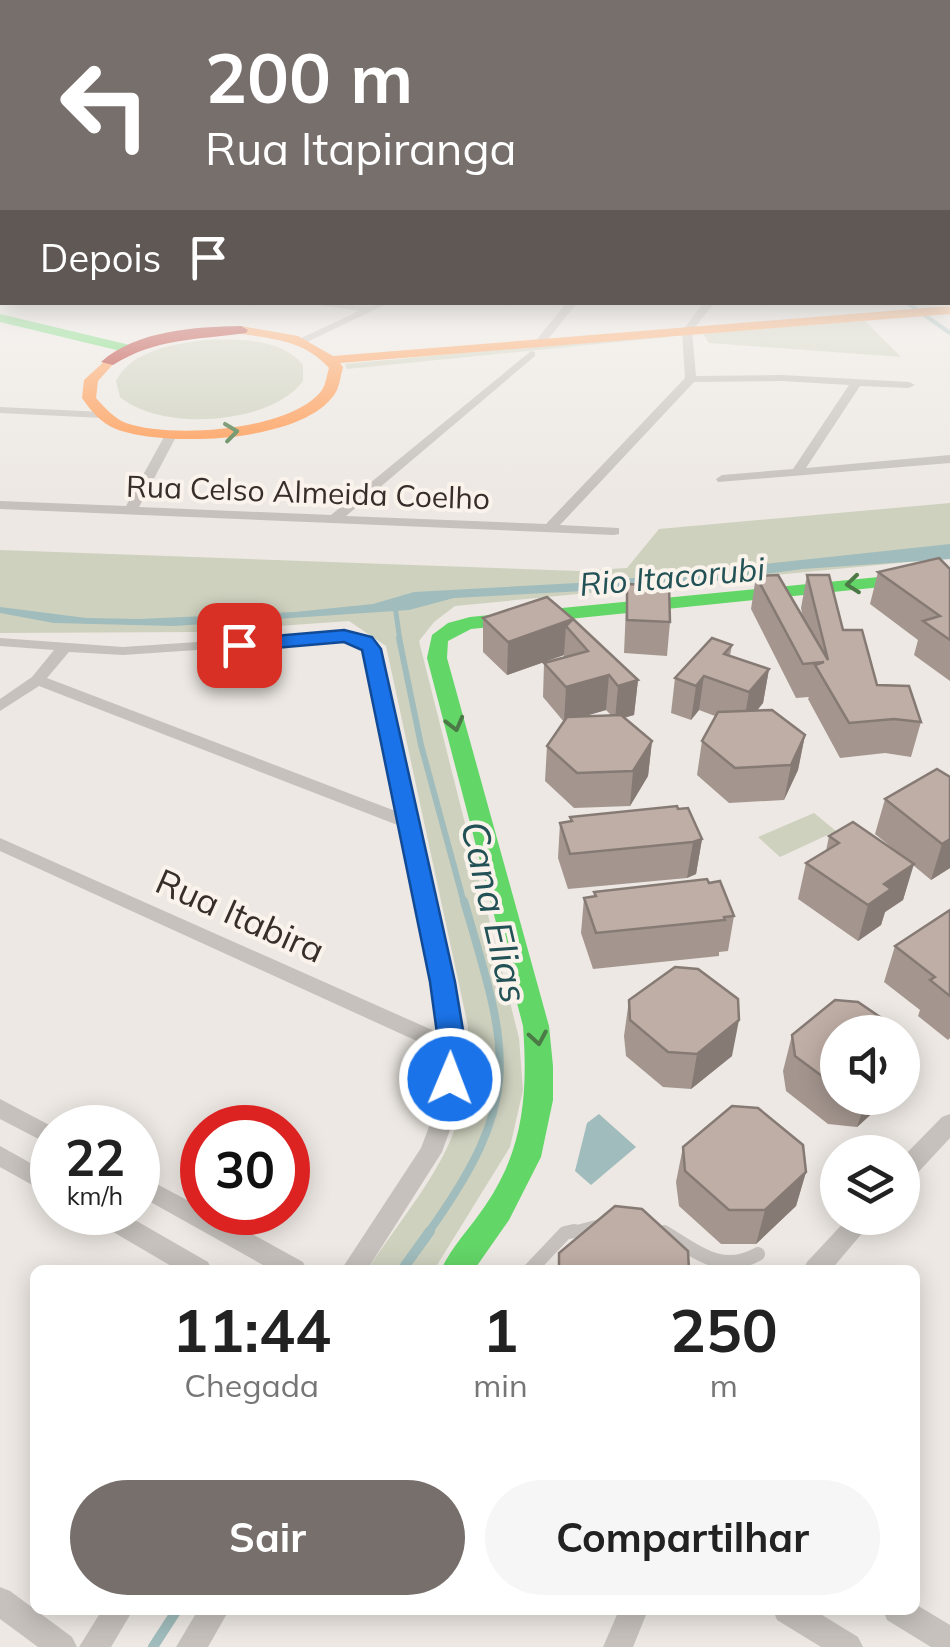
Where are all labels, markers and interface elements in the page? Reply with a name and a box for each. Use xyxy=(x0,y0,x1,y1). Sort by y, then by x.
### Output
text: 200 m xyxy=(205,33,413,121)
icon: left xyxy=(40,40,170,170)
text: Rua Itapiranga xyxy=(205,120,517,176)
icon: arrive xyxy=(181,230,236,285)
text: Depois xyxy=(40,234,161,282)
one-way arrow xyxy=(222,423,239,444)
street label: Rua Celso Almeida Coelho xyxy=(125,467,491,517)
water label: Rio Itacorubi xyxy=(578,548,767,604)
one-way arrow xyxy=(845,573,861,595)
pin xyxy=(197,603,282,688)
icon: arrive xyxy=(212,618,267,673)
one-way arrow xyxy=(443,715,464,732)
water label: Cana Elias xyxy=(451,816,539,1007)
street label: Rua Itabira xyxy=(149,858,331,972)
map controls xyxy=(820,1015,920,1235)
button: sound xyxy=(820,1015,920,1115)
position arrow xyxy=(398,1027,502,1131)
one-way arrow xyxy=(527,1030,548,1046)
speed limit sign: 30 xyxy=(180,1105,310,1235)
text: 22 xyxy=(65,1126,125,1189)
button: layers xyxy=(820,1135,920,1235)
text: km/h xyxy=(67,1180,123,1211)
text: 11:44 xyxy=(172,1292,331,1367)
text: 1 xyxy=(482,1292,518,1367)
text: 250 xyxy=(670,1292,778,1367)
text: Chegada xyxy=(184,1365,319,1405)
text: min xyxy=(473,1365,528,1405)
text: m xyxy=(710,1365,738,1405)
button: Sair xyxy=(70,1480,465,1595)
button: Compartilhar xyxy=(485,1480,880,1595)

